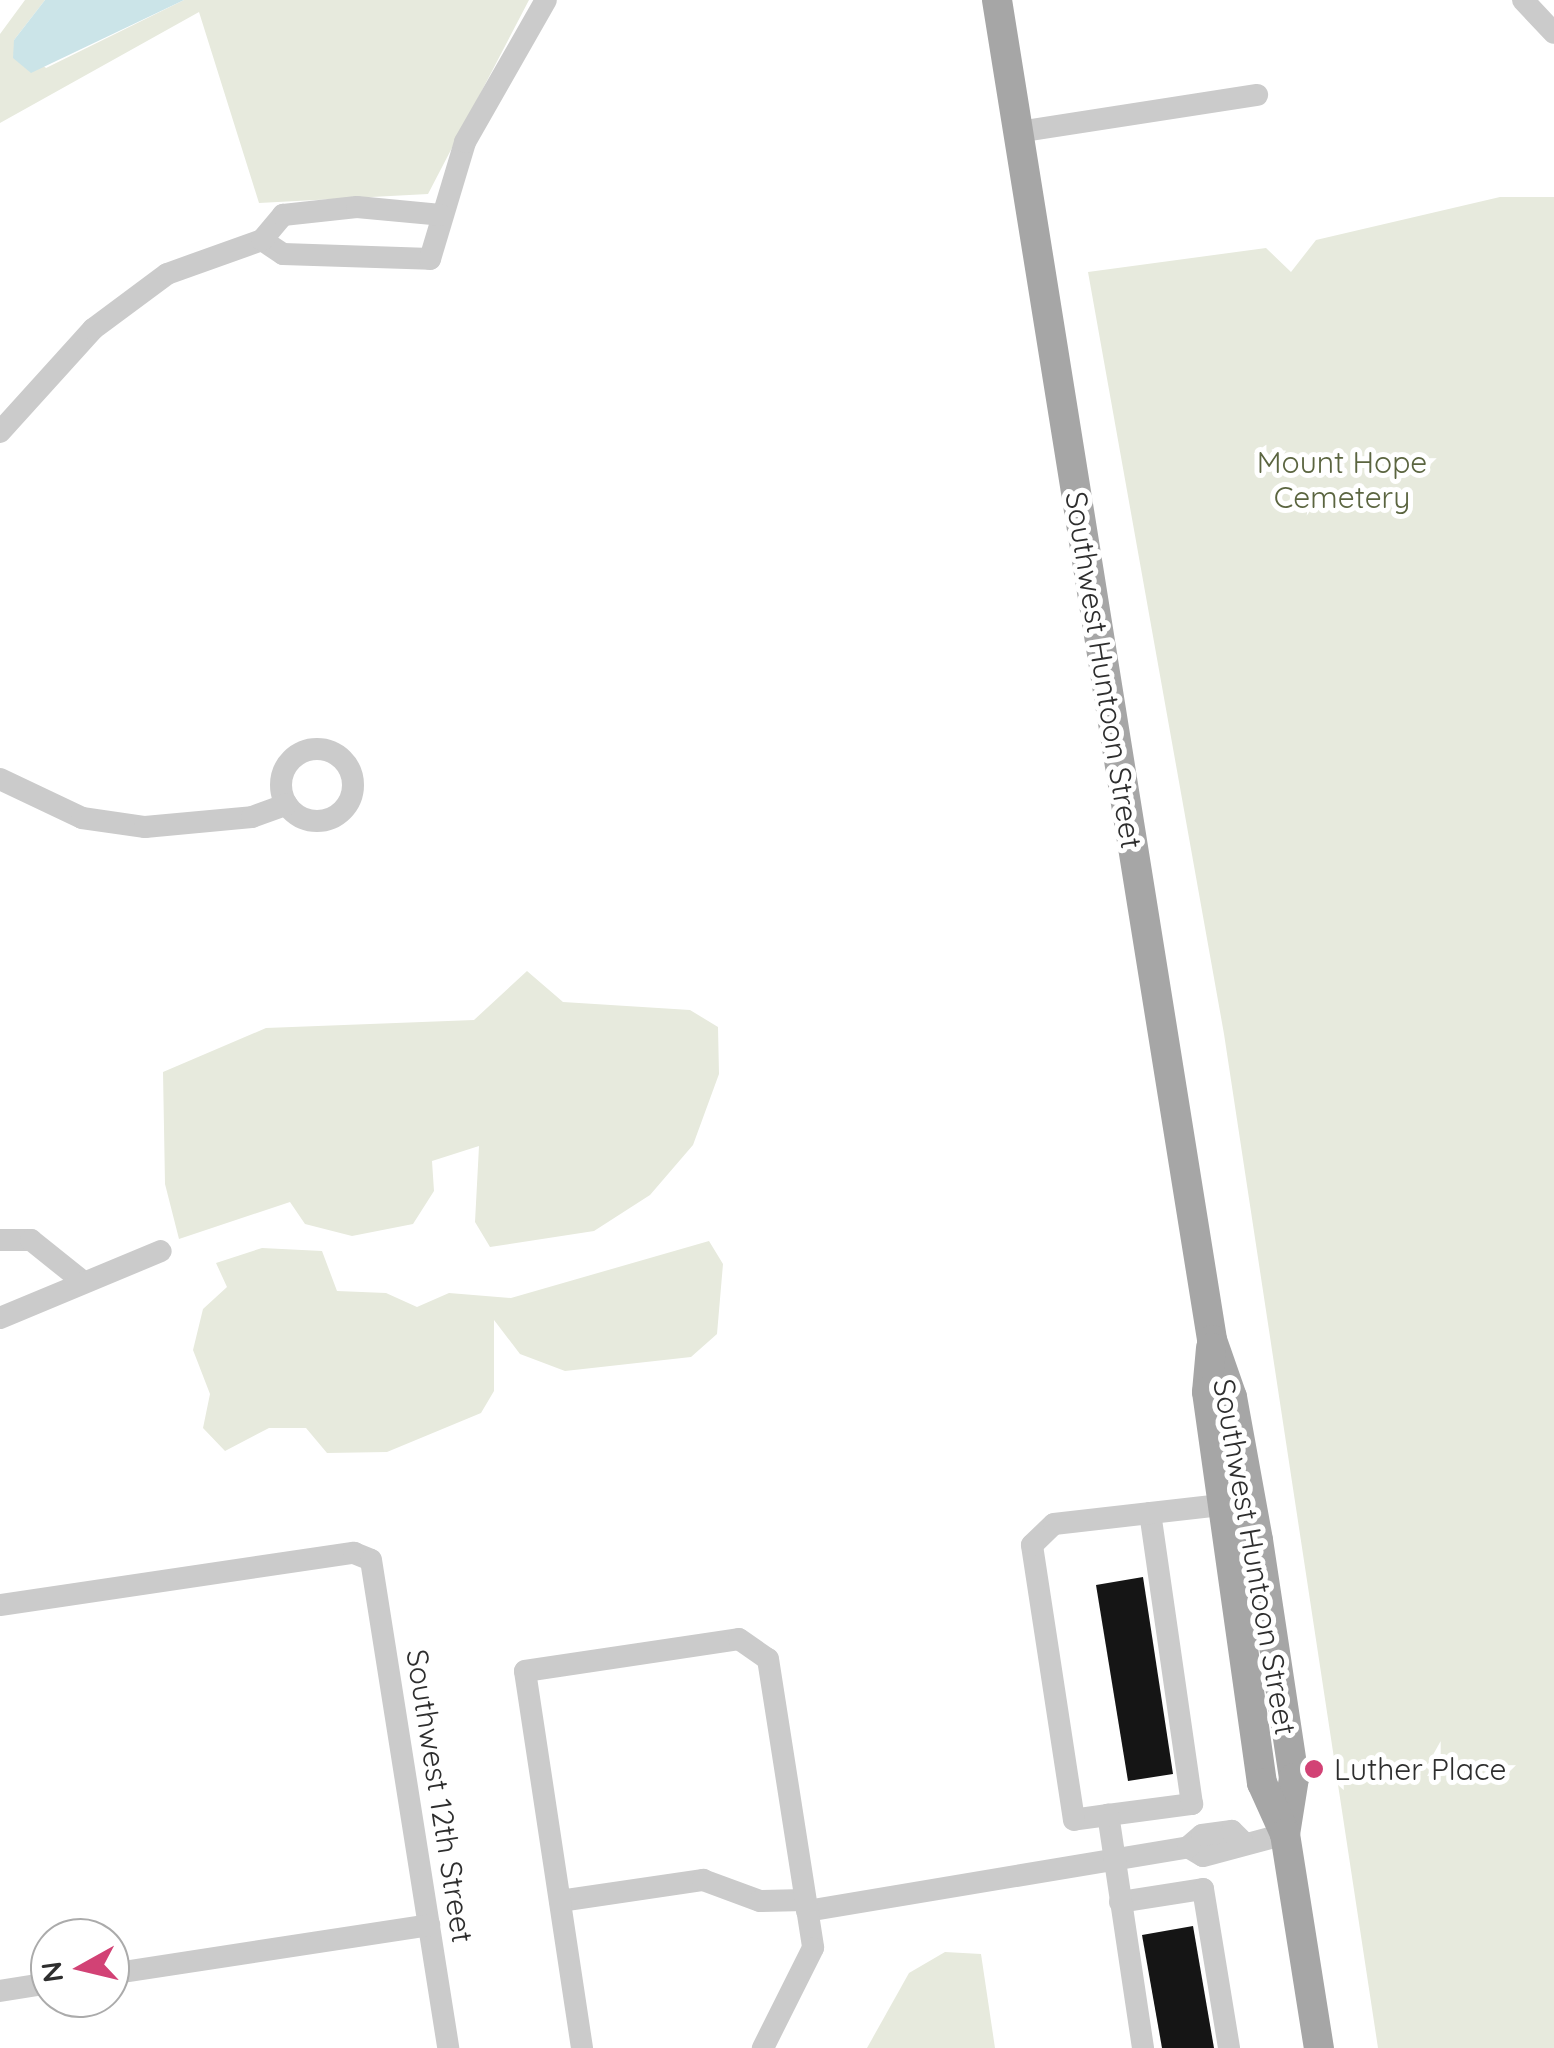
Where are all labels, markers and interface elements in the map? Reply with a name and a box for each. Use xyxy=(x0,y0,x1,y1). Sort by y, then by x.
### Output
park label: Mount Hope Cemetery xyxy=(1257,444,1427,514)
street label: Southwest Huntoon Street xyxy=(1058,489,1150,851)
street label: Southwest Huntoon Street xyxy=(1206,1376,1304,1738)
street label: Southwest 12th Street xyxy=(399,1647,481,1945)
place label: Luther Place xyxy=(1334,1751,1506,1787)
marker: Luther Place xyxy=(1303,1758,1325,1780)
north arrow xyxy=(30,1918,130,2018)
text: N xyxy=(33,1959,71,1985)

